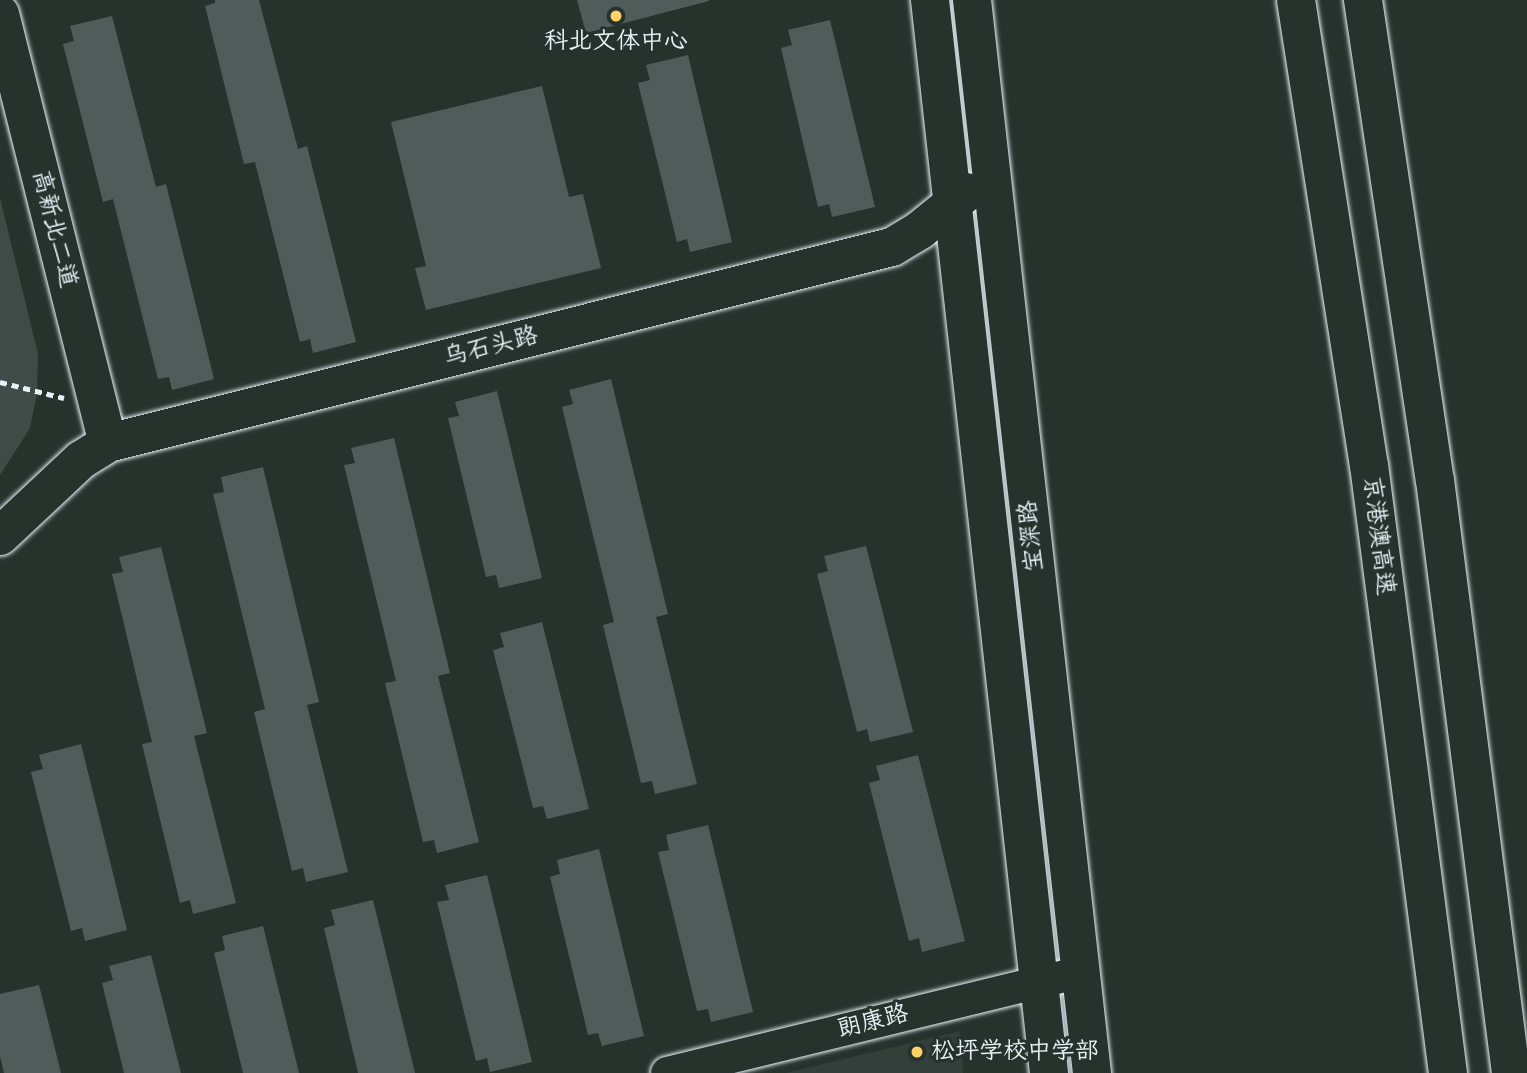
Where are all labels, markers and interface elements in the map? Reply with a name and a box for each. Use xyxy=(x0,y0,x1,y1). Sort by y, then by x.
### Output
marker: 科北文体中心 xyxy=(608,8,624,24)
place label: 科北文体中心 xyxy=(544,28,688,56)
street label: 高新北二道 xyxy=(26,167,82,291)
street label: 乌石头路 xyxy=(441,321,541,373)
street label: 京港澳高速 xyxy=(1356,475,1400,597)
street label: 宝深路 xyxy=(1014,499,1050,573)
street label: 朗康路 xyxy=(835,999,911,1045)
place label: 松坪学校中学部 xyxy=(931,1038,1099,1066)
marker: 松坪学校中学部 xyxy=(909,1044,925,1060)

